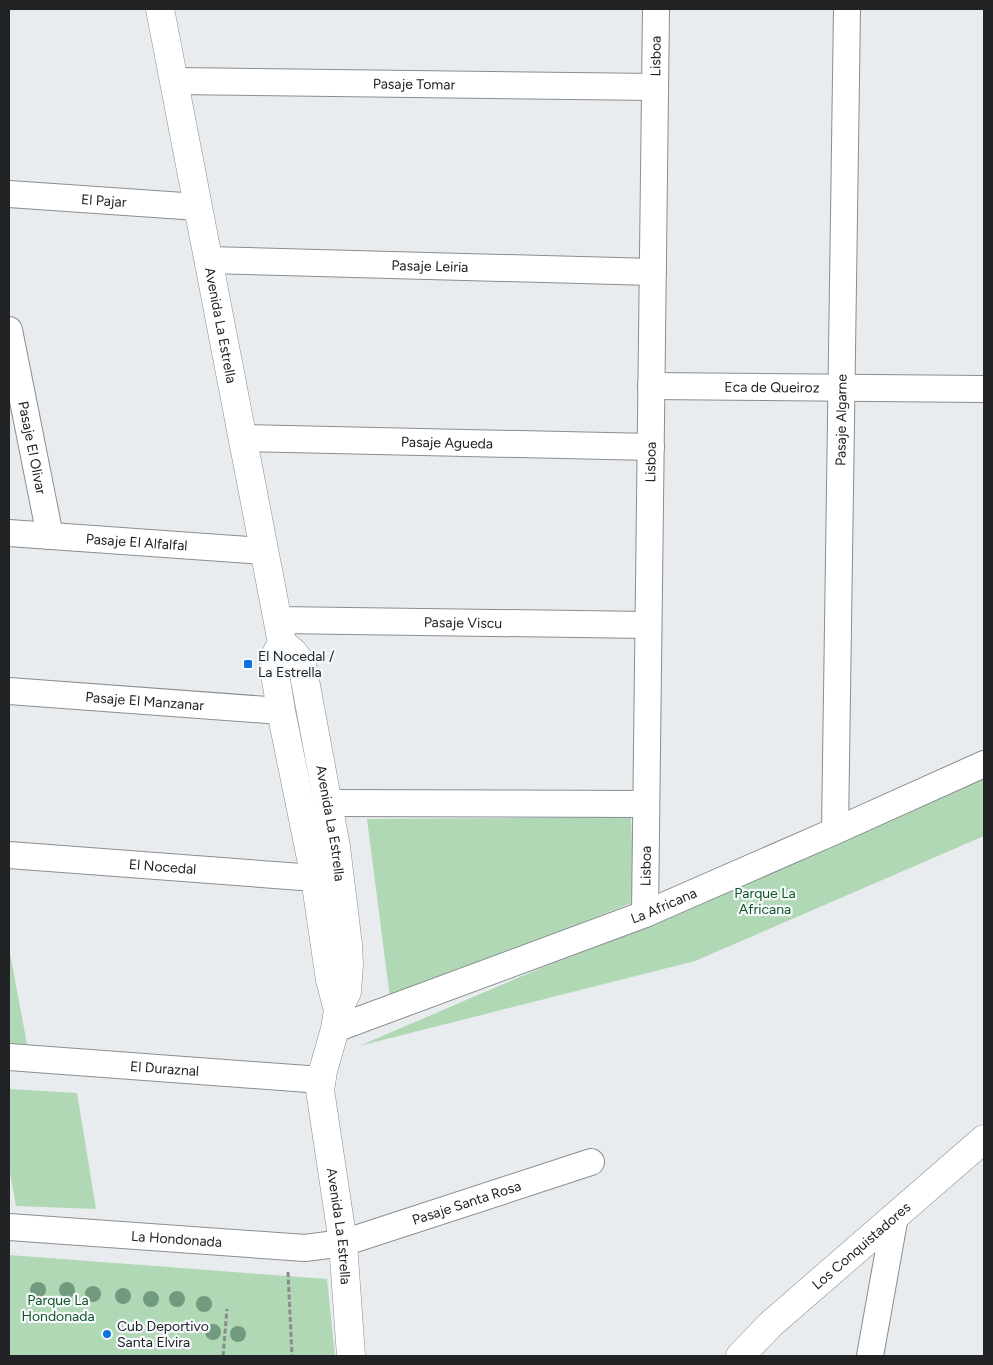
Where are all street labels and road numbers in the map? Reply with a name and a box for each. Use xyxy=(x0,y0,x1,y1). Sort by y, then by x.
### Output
street label: Lisboa xyxy=(647,36,665,76)
street label: Pasaje Tomar xyxy=(373,75,456,94)
street label: El Pajar xyxy=(80,191,127,211)
street label: Pasaje Leiria xyxy=(391,257,469,276)
street label: Avenida La Estrella xyxy=(201,266,240,385)
street label: Pasaje Algarne xyxy=(832,374,851,466)
street label: Eca de Queiroz xyxy=(724,379,820,397)
street label: Pasaje El Olivar xyxy=(14,400,50,496)
street label: Pasaje Agueda xyxy=(401,433,493,453)
street label: Lisboa xyxy=(642,442,660,482)
street label: Pasaje El Alfalfal xyxy=(85,530,188,555)
street label: Pasaje Viscu xyxy=(424,614,502,632)
street label: Pasaje El Manzanar xyxy=(85,689,205,714)
street label: Avenida La Estrella xyxy=(312,764,348,882)
street label: Lisboa xyxy=(637,846,655,886)
street label: El Nocedal xyxy=(128,856,197,878)
street label: La Africana xyxy=(628,884,699,928)
street label: El Duraznal xyxy=(129,1058,200,1080)
street label: Avenida La Estrella xyxy=(323,1167,354,1285)
street label: Pasaje Santa Rosa xyxy=(410,1177,523,1229)
street label: Los Conquistadores xyxy=(809,1199,914,1293)
street label: La Hondonada xyxy=(131,1228,223,1251)

